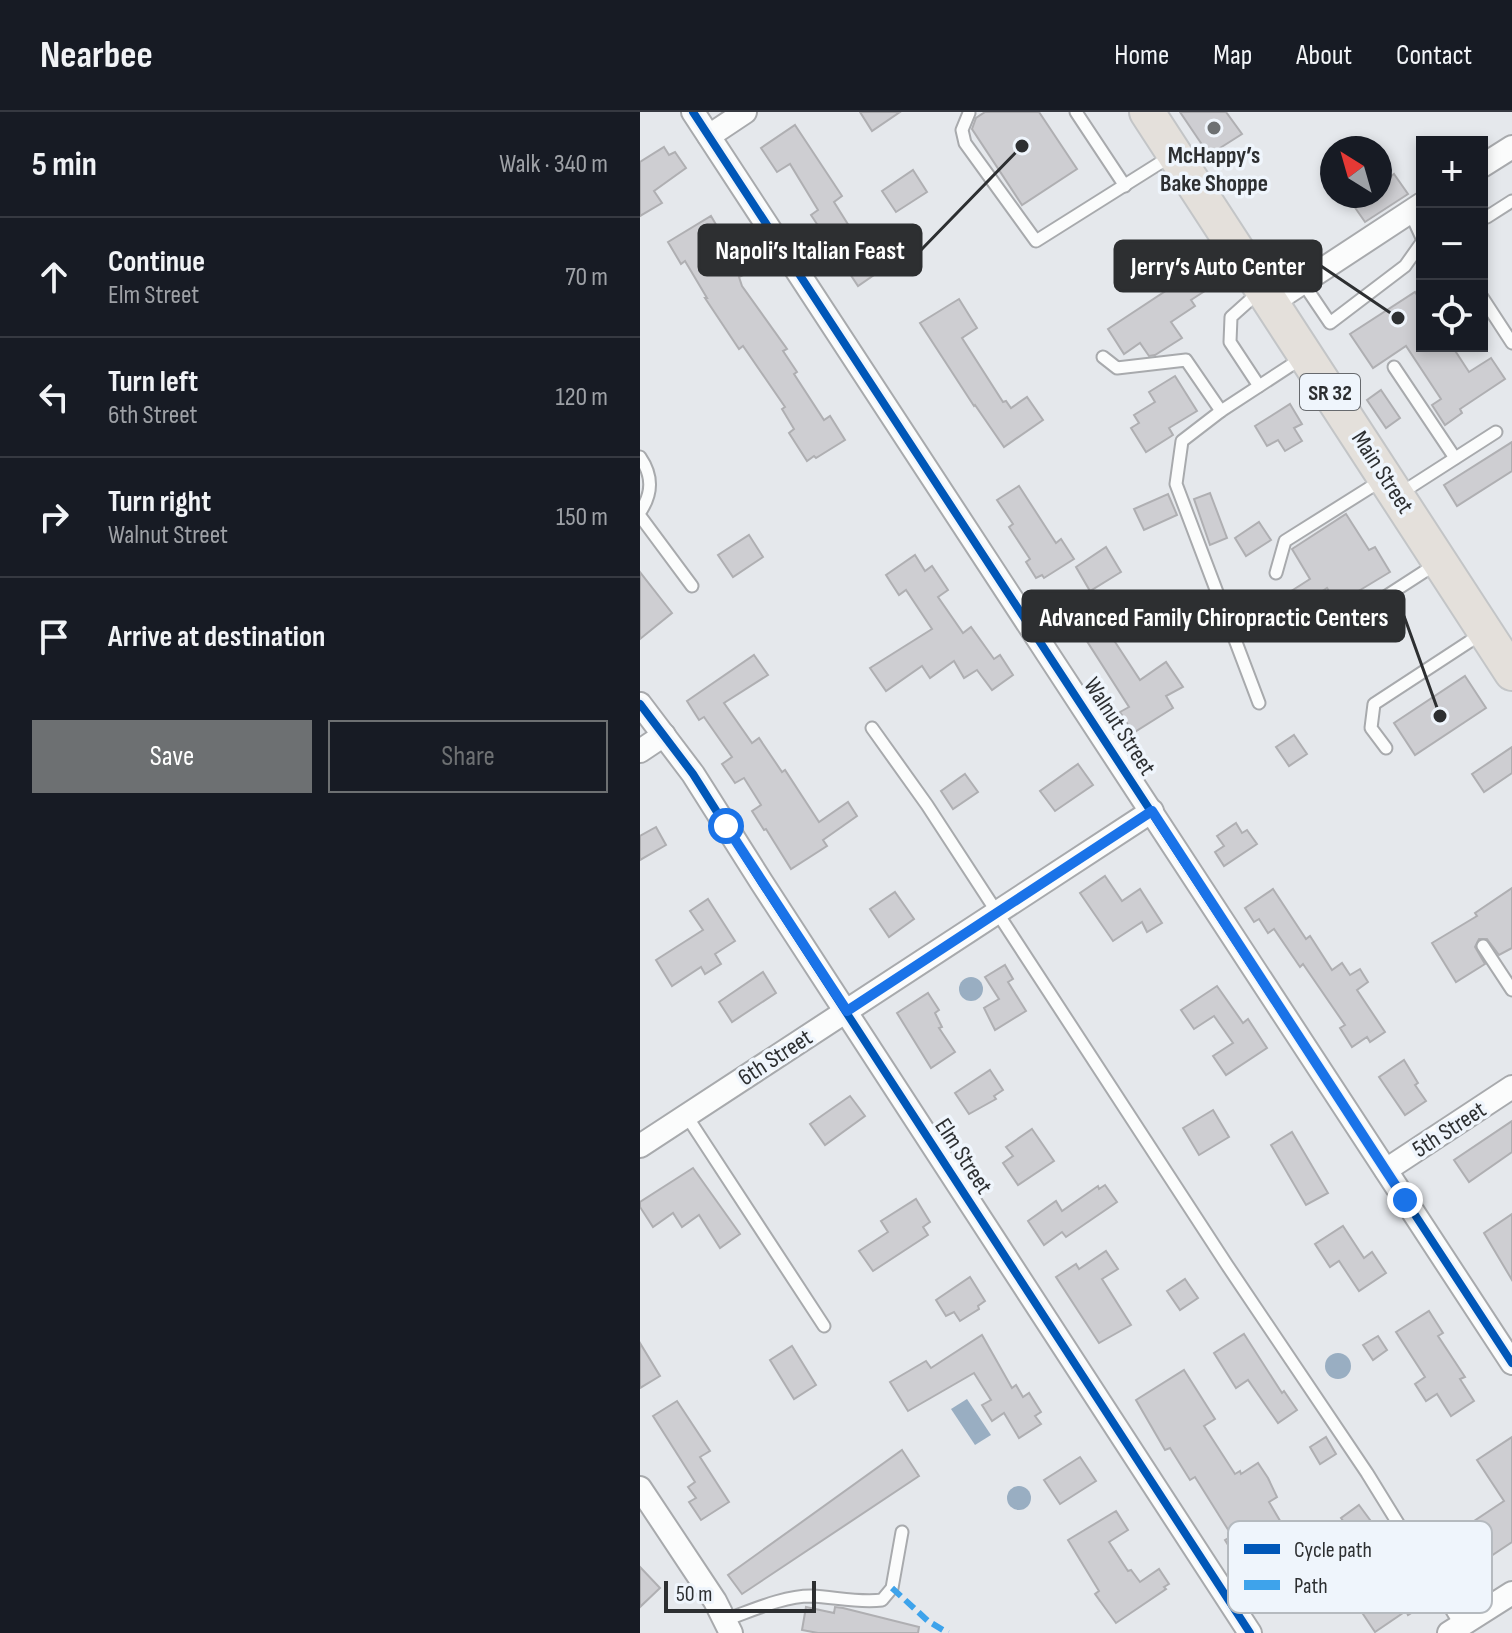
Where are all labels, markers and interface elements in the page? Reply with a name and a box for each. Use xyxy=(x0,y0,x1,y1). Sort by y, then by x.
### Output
text: Nearbee xyxy=(40,33,153,78)
text: Home xyxy=(1114,39,1169,72)
text: Map xyxy=(1213,39,1252,72)
text: About xyxy=(1296,39,1352,72)
text: Contact xyxy=(1396,39,1472,72)
marker: McHappy’s Bake Shoppe xyxy=(1205,119,1223,137)
north arrow xyxy=(1320,136,1392,208)
map controls xyxy=(1416,136,1488,352)
button: + xyxy=(1416,136,1488,208)
place label: McHappy’s Bake Shoppe xyxy=(1160,141,1268,198)
text: 5 min xyxy=(32,144,97,185)
text: Walk · 340 m xyxy=(499,149,608,180)
button: − xyxy=(1416,208,1488,280)
callout: Napoli’s Italian Feast xyxy=(699,225,921,275)
text: Napoli’s Italian Feast xyxy=(715,236,905,267)
callout: Jerry’s Auto Center xyxy=(1115,241,1321,291)
text: Continue xyxy=(108,244,205,280)
text: Jerry’s Auto Center xyxy=(1130,252,1305,283)
icon: ahead xyxy=(32,255,76,299)
text: 70 m xyxy=(565,262,608,293)
text: Elm Street xyxy=(108,280,199,311)
button: locate xyxy=(1416,280,1488,352)
text: Turn left xyxy=(108,364,198,400)
road number: SR 32 xyxy=(1300,374,1360,410)
icon: left xyxy=(32,375,76,419)
text: 120 m xyxy=(555,382,608,413)
text: 6th Street xyxy=(108,400,197,431)
street label: Main Street xyxy=(1345,426,1420,519)
text: Turn right xyxy=(108,484,211,520)
icon: right xyxy=(32,495,76,539)
text: 150 m xyxy=(556,502,608,533)
text: Walnut Street xyxy=(108,520,228,551)
callout: Advanced Family Chiropractic Centers xyxy=(1023,591,1404,641)
text: Advanced Family Chiropractic Centers xyxy=(1039,603,1388,634)
icon: arrive xyxy=(32,615,76,659)
text: Arrive at destination xyxy=(108,619,325,655)
street label: Walnut Street xyxy=(1077,672,1162,781)
button: Save xyxy=(32,720,312,793)
button: Share xyxy=(328,720,608,793)
route start xyxy=(708,808,744,844)
street label: 6th Street xyxy=(733,1023,818,1092)
street label: 5th Street xyxy=(1407,1095,1491,1164)
street label: Elm Street xyxy=(928,1113,999,1199)
route end xyxy=(1387,1182,1423,1218)
legend xyxy=(1228,1521,1492,1613)
text: Cycle path xyxy=(1294,1537,1372,1564)
text: Path xyxy=(1294,1573,1328,1600)
scale bar xyxy=(664,1577,816,1613)
text: 50 m xyxy=(676,1581,712,1608)

